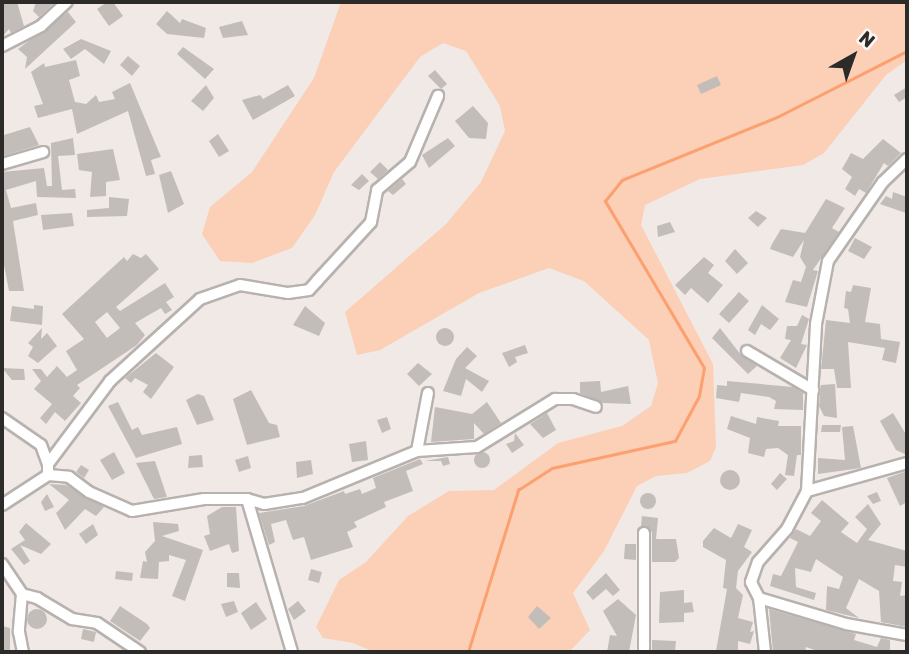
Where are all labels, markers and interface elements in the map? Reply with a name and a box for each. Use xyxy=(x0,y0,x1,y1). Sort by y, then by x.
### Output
north arrow xyxy=(818,21,888,91)
text: N xyxy=(854,26,879,53)

